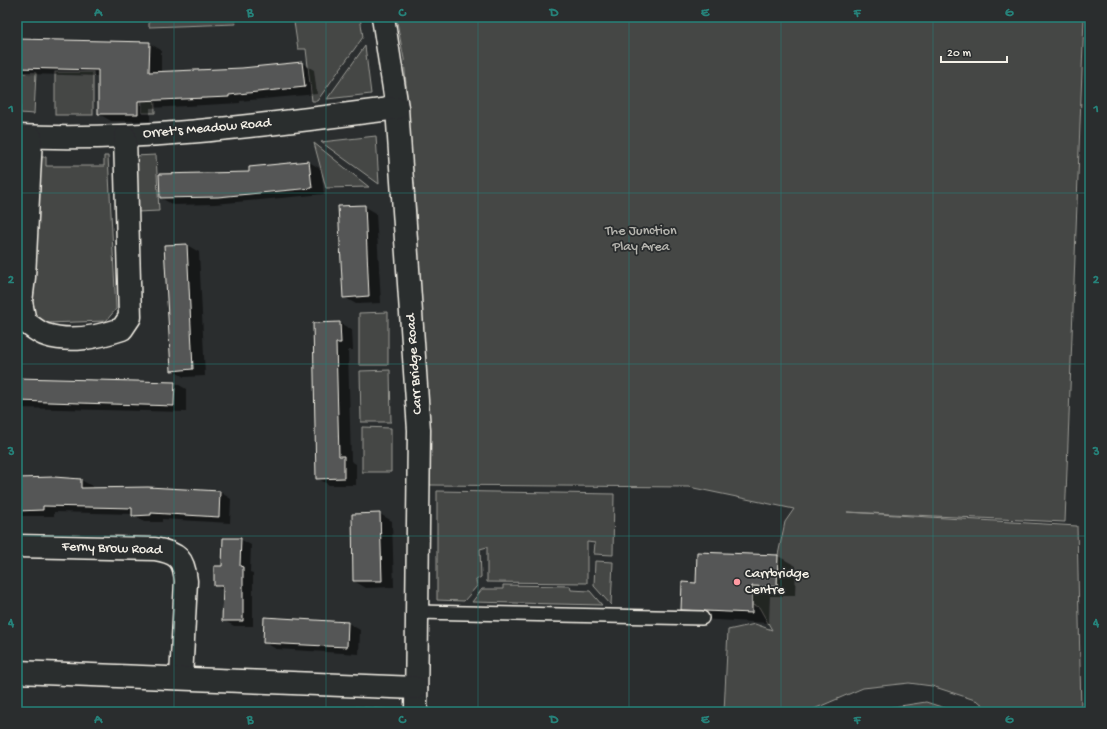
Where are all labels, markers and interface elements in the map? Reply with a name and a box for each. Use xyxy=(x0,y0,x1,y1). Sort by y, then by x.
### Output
text: A xyxy=(93,6,103,21)
text: B xyxy=(246,6,255,21)
text: C xyxy=(397,6,407,21)
text: D xyxy=(549,6,559,21)
text: E xyxy=(701,6,710,21)
text: F xyxy=(853,6,862,21)
text: G xyxy=(1005,6,1014,21)
scale bar xyxy=(941,38,1007,64)
text: 20 m xyxy=(947,47,972,61)
text: 1 xyxy=(7,102,14,117)
text: 1 xyxy=(1092,102,1099,117)
street label: Orret's Meadow Road xyxy=(142,115,273,143)
park label: The Junction Play Area xyxy=(604,223,677,256)
text: 2 xyxy=(8,273,15,288)
text: 2 xyxy=(1093,273,1100,288)
street label: Carr Bridge Road xyxy=(403,311,427,415)
text: 3 xyxy=(7,445,15,460)
text: 3 xyxy=(1092,445,1100,460)
street label: Ferny Brow Road xyxy=(61,539,164,559)
place label: Carrbridge Centre xyxy=(745,566,810,599)
marker: Carrbridge Centre xyxy=(732,577,742,587)
text: 4 xyxy=(7,616,15,631)
text: 4 xyxy=(1092,616,1100,631)
text: A xyxy=(93,713,103,728)
text: B xyxy=(246,713,255,728)
text: C xyxy=(397,713,407,728)
text: D xyxy=(549,713,559,728)
text: E xyxy=(701,713,710,728)
text: F xyxy=(853,713,862,728)
text: G xyxy=(1005,713,1014,728)

